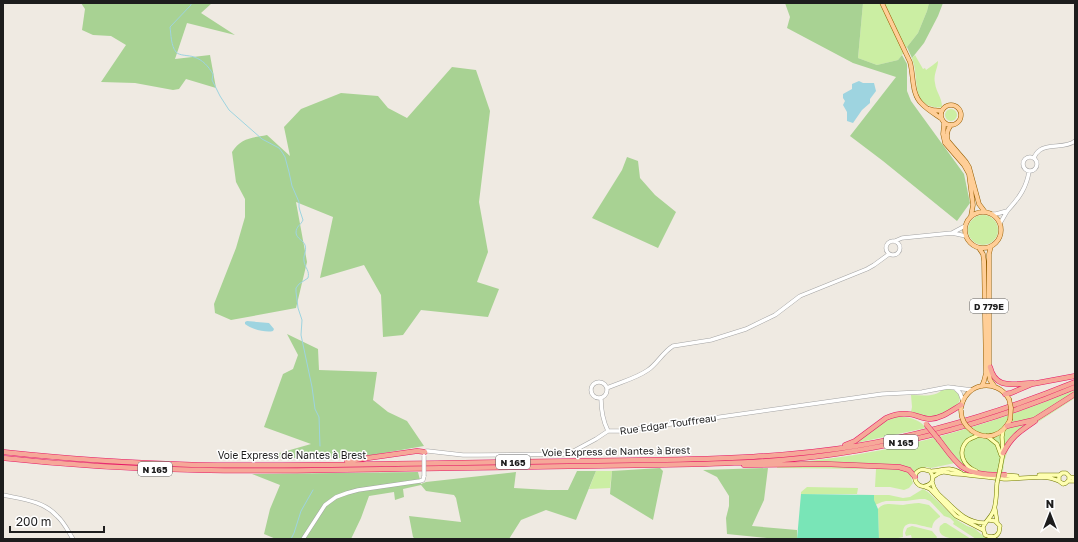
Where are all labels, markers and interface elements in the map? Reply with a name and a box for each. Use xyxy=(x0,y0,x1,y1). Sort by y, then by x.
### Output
road number: D 779E xyxy=(970,299,1008,313)
street label: Rue Edgar Touffreau xyxy=(619,411,717,437)
road number: N 165 xyxy=(884,435,918,449)
street label: Voie Express de Nantes à Brest xyxy=(542,444,690,458)
street label: Voie Express de Nantes à Brest xyxy=(218,449,366,461)
road number: N 165 xyxy=(496,455,530,469)
road number: N 165 xyxy=(138,462,172,476)
north arrow xyxy=(1030,494,1070,534)
text: N xyxy=(1046,497,1054,510)
scale bar xyxy=(10,508,104,534)
text: 200 m xyxy=(16,514,51,529)

